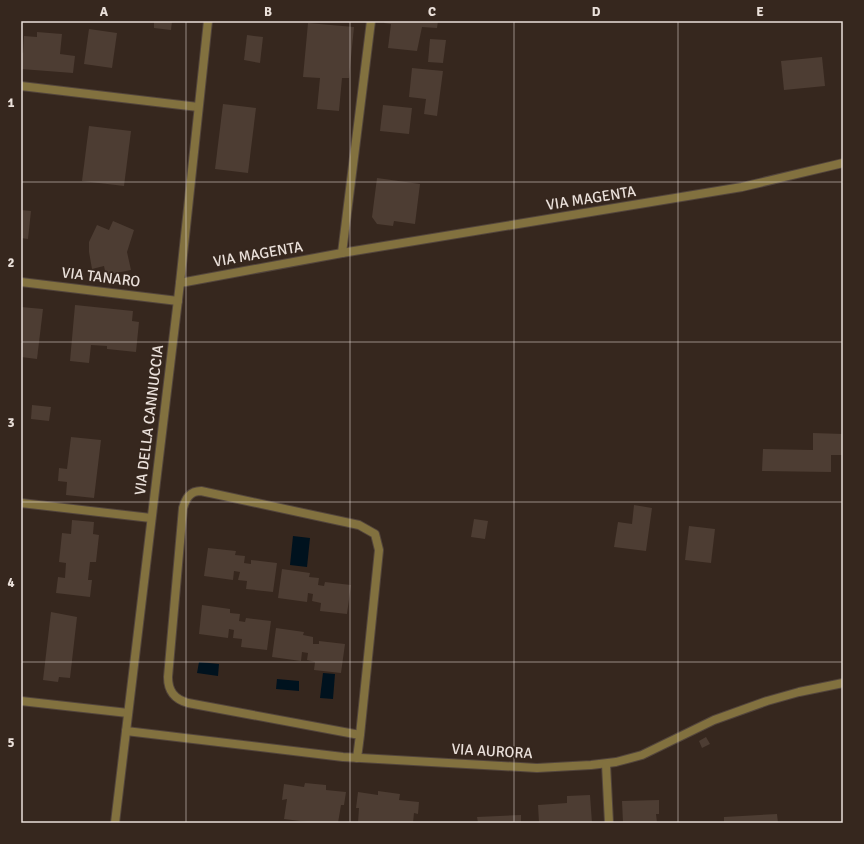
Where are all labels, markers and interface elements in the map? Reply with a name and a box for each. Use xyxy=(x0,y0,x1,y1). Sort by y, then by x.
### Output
text: A xyxy=(100,4,109,20)
text: B xyxy=(264,4,272,20)
text: C xyxy=(428,4,436,20)
text: D xyxy=(592,4,601,20)
text: E xyxy=(756,4,764,20)
text: 1 xyxy=(7,95,15,111)
street label: VIA MAGENTA xyxy=(545,182,637,214)
street label: VIA MAGENTA xyxy=(212,237,304,271)
text: 2 xyxy=(7,255,15,271)
street label: VIA TANARO xyxy=(61,263,141,291)
street label: VIA DELLA CANNUCCIA xyxy=(131,344,167,496)
text: 3 xyxy=(7,415,15,431)
text: 4 xyxy=(7,575,15,591)
text: 5 xyxy=(7,735,15,751)
street label: VIA AURORA xyxy=(451,740,533,762)

